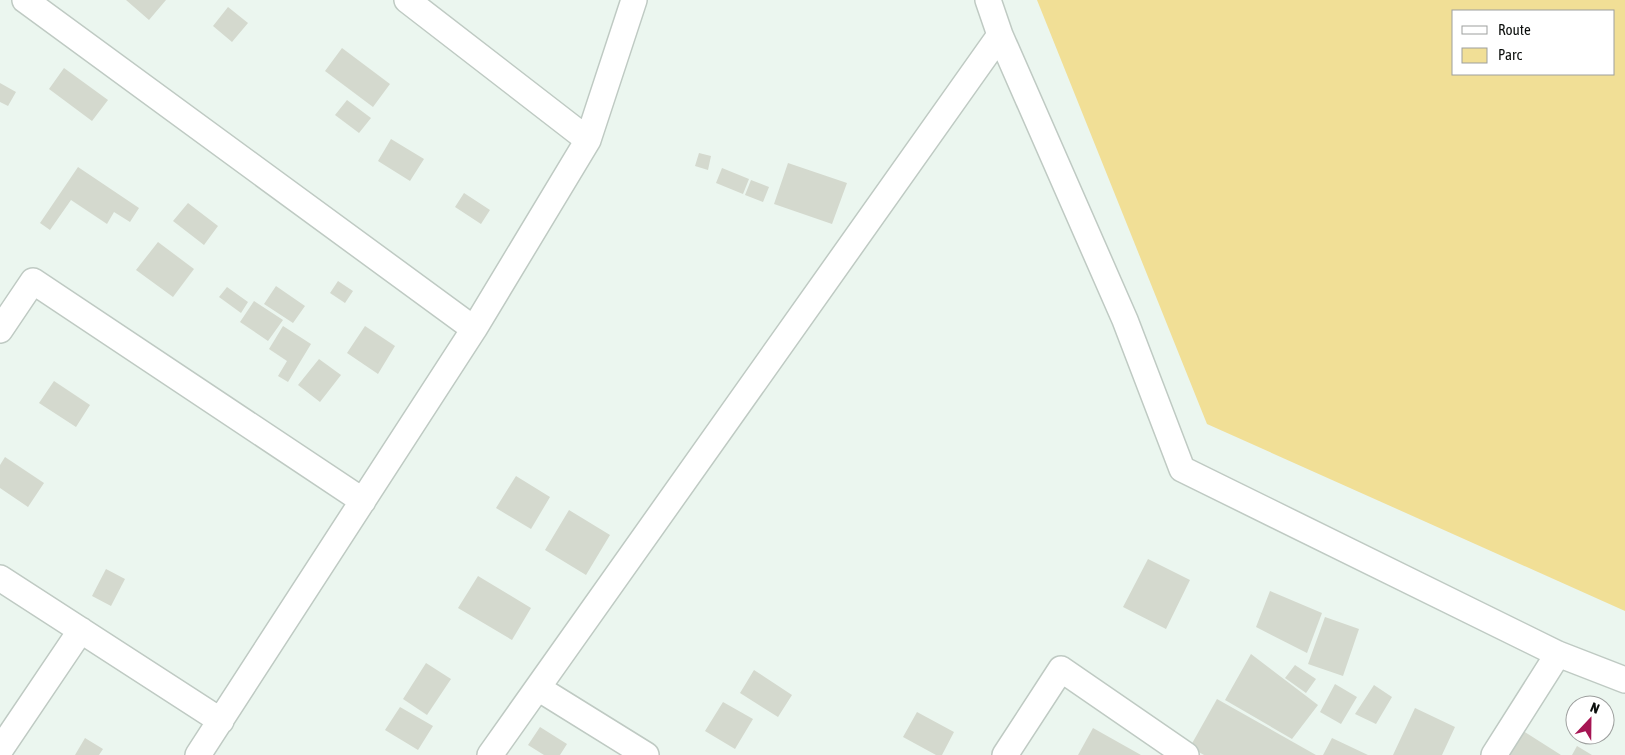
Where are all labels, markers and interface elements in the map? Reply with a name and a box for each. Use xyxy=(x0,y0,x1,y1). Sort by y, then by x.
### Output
legend xyxy=(1452,10,1615,75)
text: Route xyxy=(1498,21,1531,38)
text: Parc xyxy=(1498,46,1522,63)
north arrow xyxy=(1565,695,1615,745)
text: N xyxy=(1588,699,1602,717)

